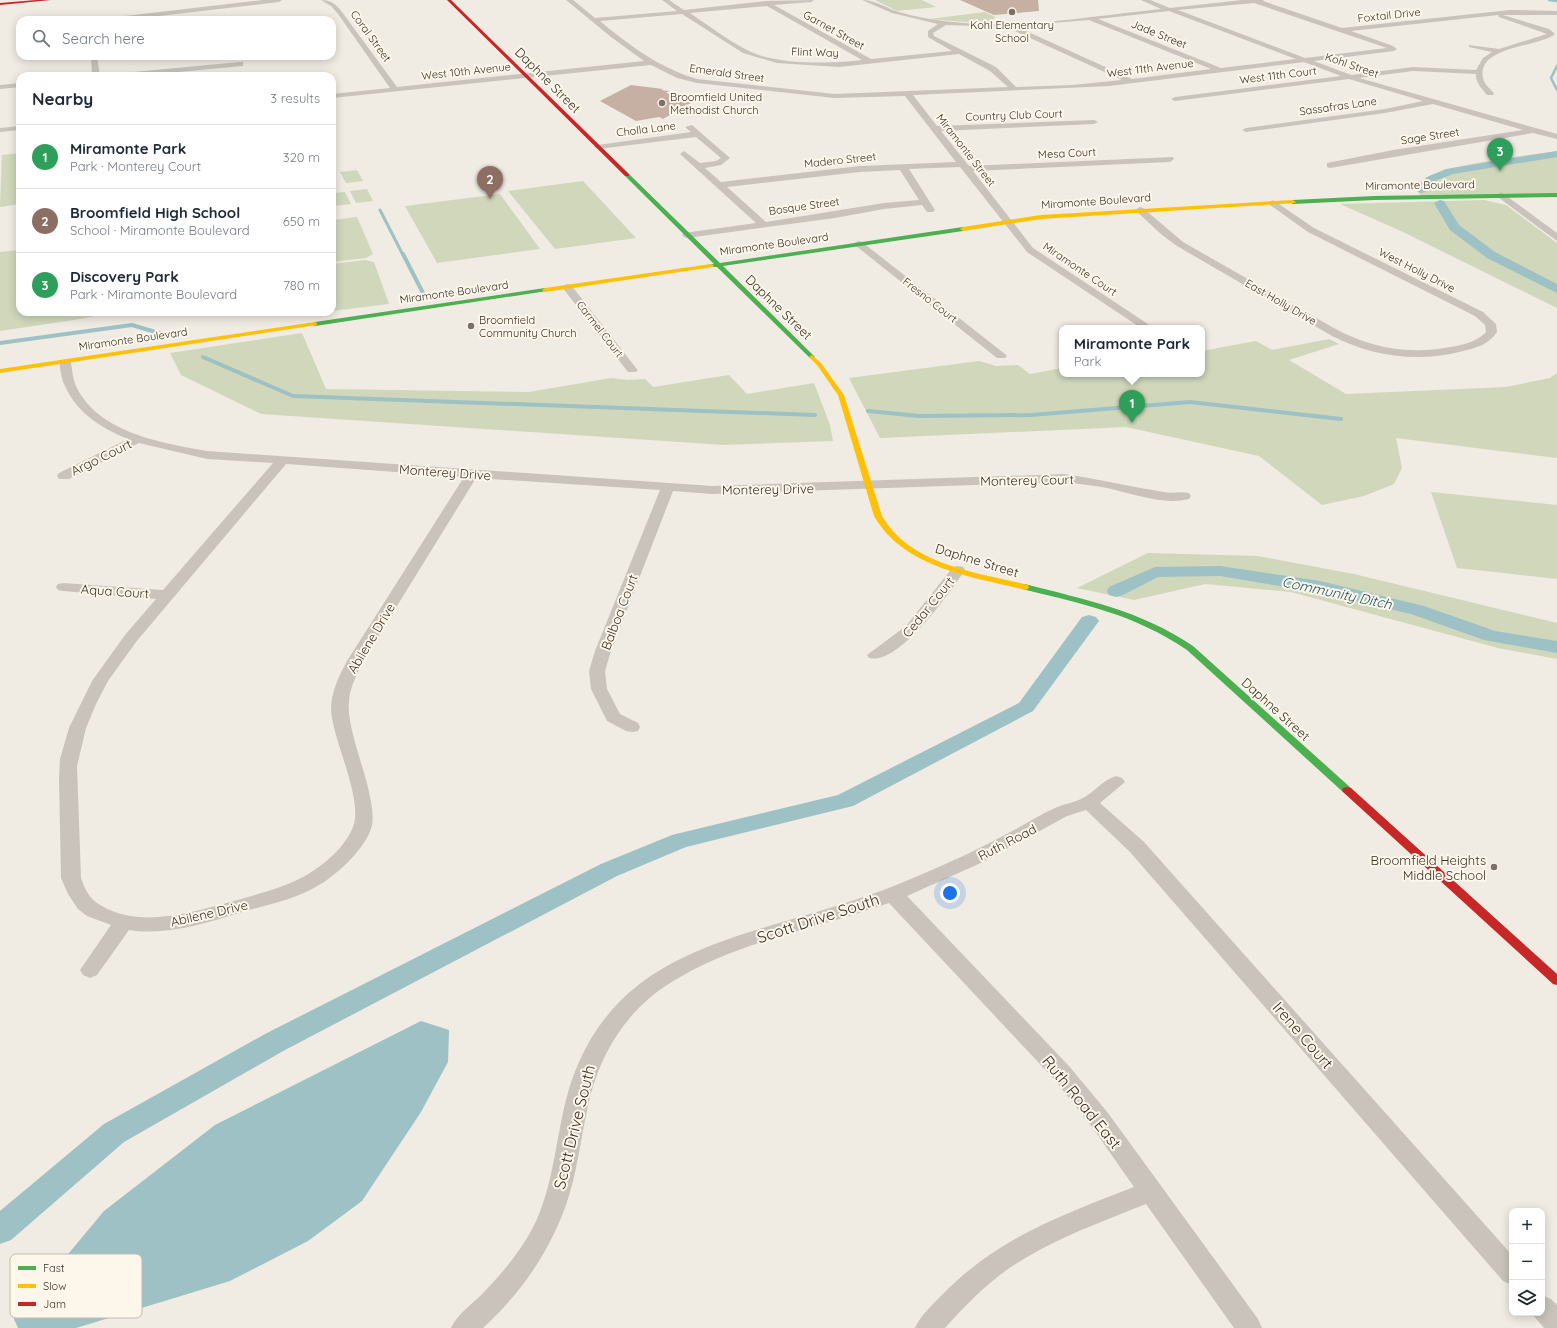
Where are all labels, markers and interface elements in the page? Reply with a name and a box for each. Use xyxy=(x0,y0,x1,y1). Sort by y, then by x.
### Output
street label: Foxtail Drive xyxy=(1357,5,1421,25)
street label: Garnet Street xyxy=(801,7,867,53)
marker: Kohl Elementary School xyxy=(1007,7,1017,17)
street label: Coral Street xyxy=(348,8,395,65)
search box xyxy=(16,16,336,60)
street label: Jade Street xyxy=(1129,16,1189,52)
place label: Kohl Elementary School xyxy=(970,18,1054,45)
icon: search xyxy=(30,27,52,49)
text: Search here xyxy=(62,29,145,48)
street label: Daphne Street xyxy=(512,44,584,116)
street label: Flint Way xyxy=(791,44,839,60)
street label: Kohl Street xyxy=(1323,49,1381,81)
street label: West 11th Avenue xyxy=(1106,56,1194,80)
street label: West 10th Avenue xyxy=(421,59,511,83)
street label: Emerald Street xyxy=(689,61,766,85)
street label: West 11th Court xyxy=(1239,63,1318,87)
text: Nearby xyxy=(32,88,93,109)
text: 3 results xyxy=(270,90,320,106)
place label: Broomfield United Methodist Church xyxy=(670,90,762,117)
street label: Sassafras Lane xyxy=(1298,94,1378,118)
marker: Broomfield United Methodist Church xyxy=(657,98,667,108)
street label: Country Club Court xyxy=(965,106,1063,124)
street label: Miramonte Street xyxy=(933,111,999,189)
street label: Cholla Lane xyxy=(615,118,677,140)
street label: Sage Street xyxy=(1400,124,1460,148)
pin: 3 xyxy=(1487,138,1513,171)
text: Miramonte Park xyxy=(70,139,186,158)
street label: Mesa Court xyxy=(1038,144,1097,162)
text: 1 xyxy=(42,149,48,165)
text: 320 m xyxy=(283,149,320,165)
street label: Madero Street xyxy=(803,149,877,171)
text: Park · Monterey Court xyxy=(70,158,201,174)
pin: 2 xyxy=(477,166,503,199)
street label: Miramonte Boulevard xyxy=(1365,177,1475,193)
street label: Miramonte Boulevard xyxy=(1041,190,1151,212)
street label: Bosque Street xyxy=(768,194,840,218)
text: Broomfield High School xyxy=(70,203,240,222)
text: 2 xyxy=(41,213,49,229)
text: 650 m xyxy=(283,213,320,229)
text: School · Miramonte Boulevard xyxy=(70,222,250,238)
street label: Miramonte Boulevard xyxy=(719,229,829,259)
street label: Miramonte Court xyxy=(1040,239,1120,299)
street label: West Holly Drive xyxy=(1377,245,1457,295)
text: Discovery Park xyxy=(70,267,179,286)
street label: Daphne Street xyxy=(742,271,816,343)
street label: Fresno Court xyxy=(900,274,960,326)
street label: East Holly Drive xyxy=(1243,276,1319,328)
text: 3 xyxy=(42,277,48,293)
text: 780 m xyxy=(283,277,320,293)
street label: Miramonte Boulevard xyxy=(399,277,509,307)
text: Park · Miramonte Boulevard xyxy=(70,286,237,302)
street label: Carmel Court xyxy=(574,298,627,360)
place label: Broomfield Community Church xyxy=(479,313,576,340)
marker: Broomfield Community Church xyxy=(466,321,476,331)
street label: Miramonte Boulevard xyxy=(78,324,188,354)
popup xyxy=(1059,325,1205,377)
text: Miramonte Park xyxy=(1074,334,1190,353)
text: Park xyxy=(1074,353,1101,369)
pin: 1 xyxy=(1119,390,1145,423)
street label: Argo Court xyxy=(68,435,134,479)
street label: Monterey Drive xyxy=(399,461,491,483)
street label: Monterey Court xyxy=(980,471,1074,489)
street label: Monterey Drive xyxy=(722,480,814,498)
street label: Daphne Street xyxy=(933,540,1021,580)
street label: Balboa Court xyxy=(597,572,641,652)
street label: Cedar Court xyxy=(899,573,957,641)
water label: Community Ditch xyxy=(1281,573,1394,614)
street label: Aqua Court xyxy=(80,581,150,601)
street label: Abilene Drive xyxy=(344,600,398,676)
street label: Daphne Street xyxy=(1239,674,1313,744)
street label: Ruth Road xyxy=(975,820,1039,864)
place label: Broomfield Heights Middle School xyxy=(1370,852,1486,883)
marker: Broomfield Heights Middle School xyxy=(1489,862,1499,872)
your location xyxy=(940,883,960,903)
street label: Scott Drive South xyxy=(754,889,882,947)
street label: Abilene Drive xyxy=(169,896,249,930)
street label: Irene Court xyxy=(1268,997,1338,1073)
street label: Ruth Road East xyxy=(1038,1051,1126,1153)
street label: Scott Drive South xyxy=(549,1063,599,1191)
map controls xyxy=(1509,1208,1545,1316)
button: + xyxy=(1509,1208,1545,1244)
button: − xyxy=(1509,1244,1545,1280)
legend xyxy=(10,1254,142,1318)
text: Fast xyxy=(43,1261,65,1275)
text: Slow xyxy=(43,1279,67,1293)
button: layers xyxy=(1509,1280,1545,1316)
text: Jam xyxy=(43,1297,66,1311)

